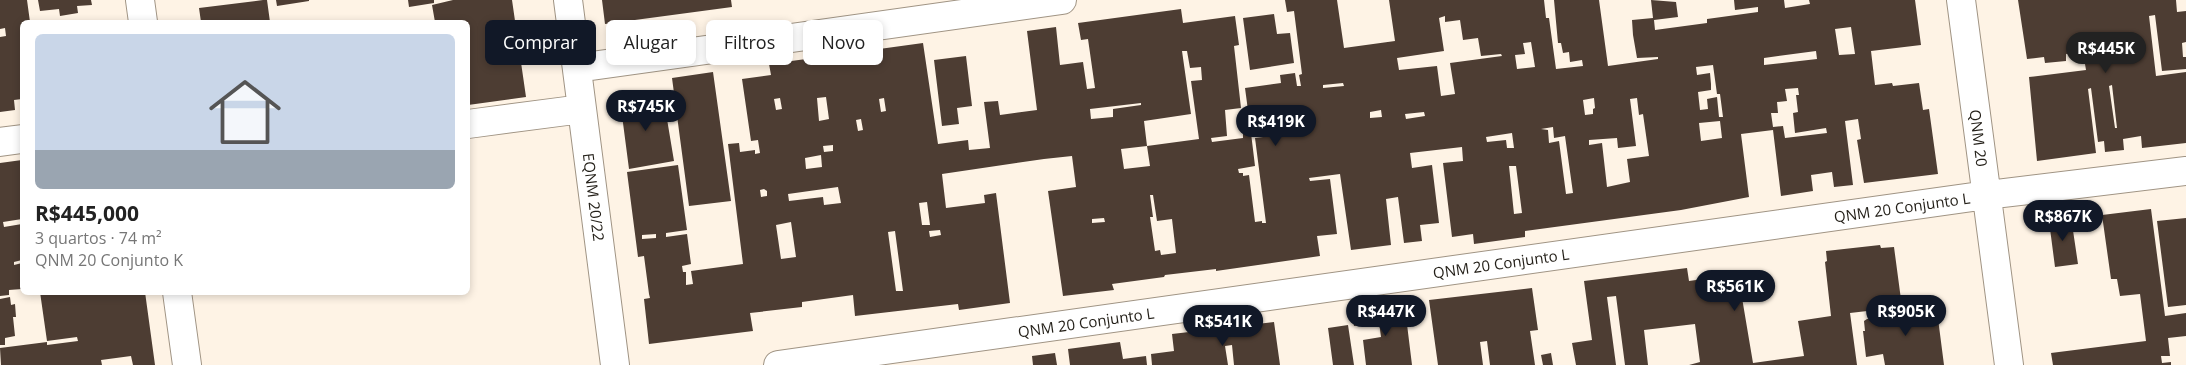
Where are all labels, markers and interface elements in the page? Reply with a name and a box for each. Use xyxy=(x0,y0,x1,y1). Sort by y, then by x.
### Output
chip: Comprar xyxy=(485,20,596,65)
chip: Alugar xyxy=(606,20,696,65)
chip: Filtros xyxy=(706,20,793,65)
chip: Novo xyxy=(803,20,883,65)
pin: R$445K xyxy=(2065,32,2147,74)
text: R$445K xyxy=(2077,37,2135,59)
icon: home xyxy=(200,67,290,157)
pin: R$745K xyxy=(605,90,687,132)
text: R$745K xyxy=(617,95,675,117)
pin: R$419K xyxy=(1235,104,1317,147)
street label: QNM 20 xyxy=(1966,108,1992,168)
text: R$419K xyxy=(1247,110,1305,132)
street label: EQNM 20/22 xyxy=(579,152,609,242)
street label: QNM 20 Conjunto L xyxy=(1833,188,1972,226)
text: R$445,000 xyxy=(35,199,139,227)
pin: R$867K xyxy=(2022,200,2104,242)
text: R$867K xyxy=(2034,205,2092,227)
text: 3 quartos · 74 m² xyxy=(35,227,162,249)
street label: QNM 20 Conjunto L xyxy=(1432,244,1571,282)
text: QNM 20 Conjunto K xyxy=(35,249,183,271)
pin: R$561K xyxy=(1694,270,1776,312)
text: R$561K xyxy=(1706,275,1764,297)
pin: R$447K xyxy=(1345,294,1427,337)
pin: R$905K xyxy=(1865,294,1947,337)
text: R$447K xyxy=(1357,300,1415,322)
text: R$905K xyxy=(1877,300,1935,322)
street label: QNM 20 Conjunto L xyxy=(1017,303,1156,341)
pin: R$541K xyxy=(1182,304,1264,347)
text: R$541K xyxy=(1194,310,1252,332)

